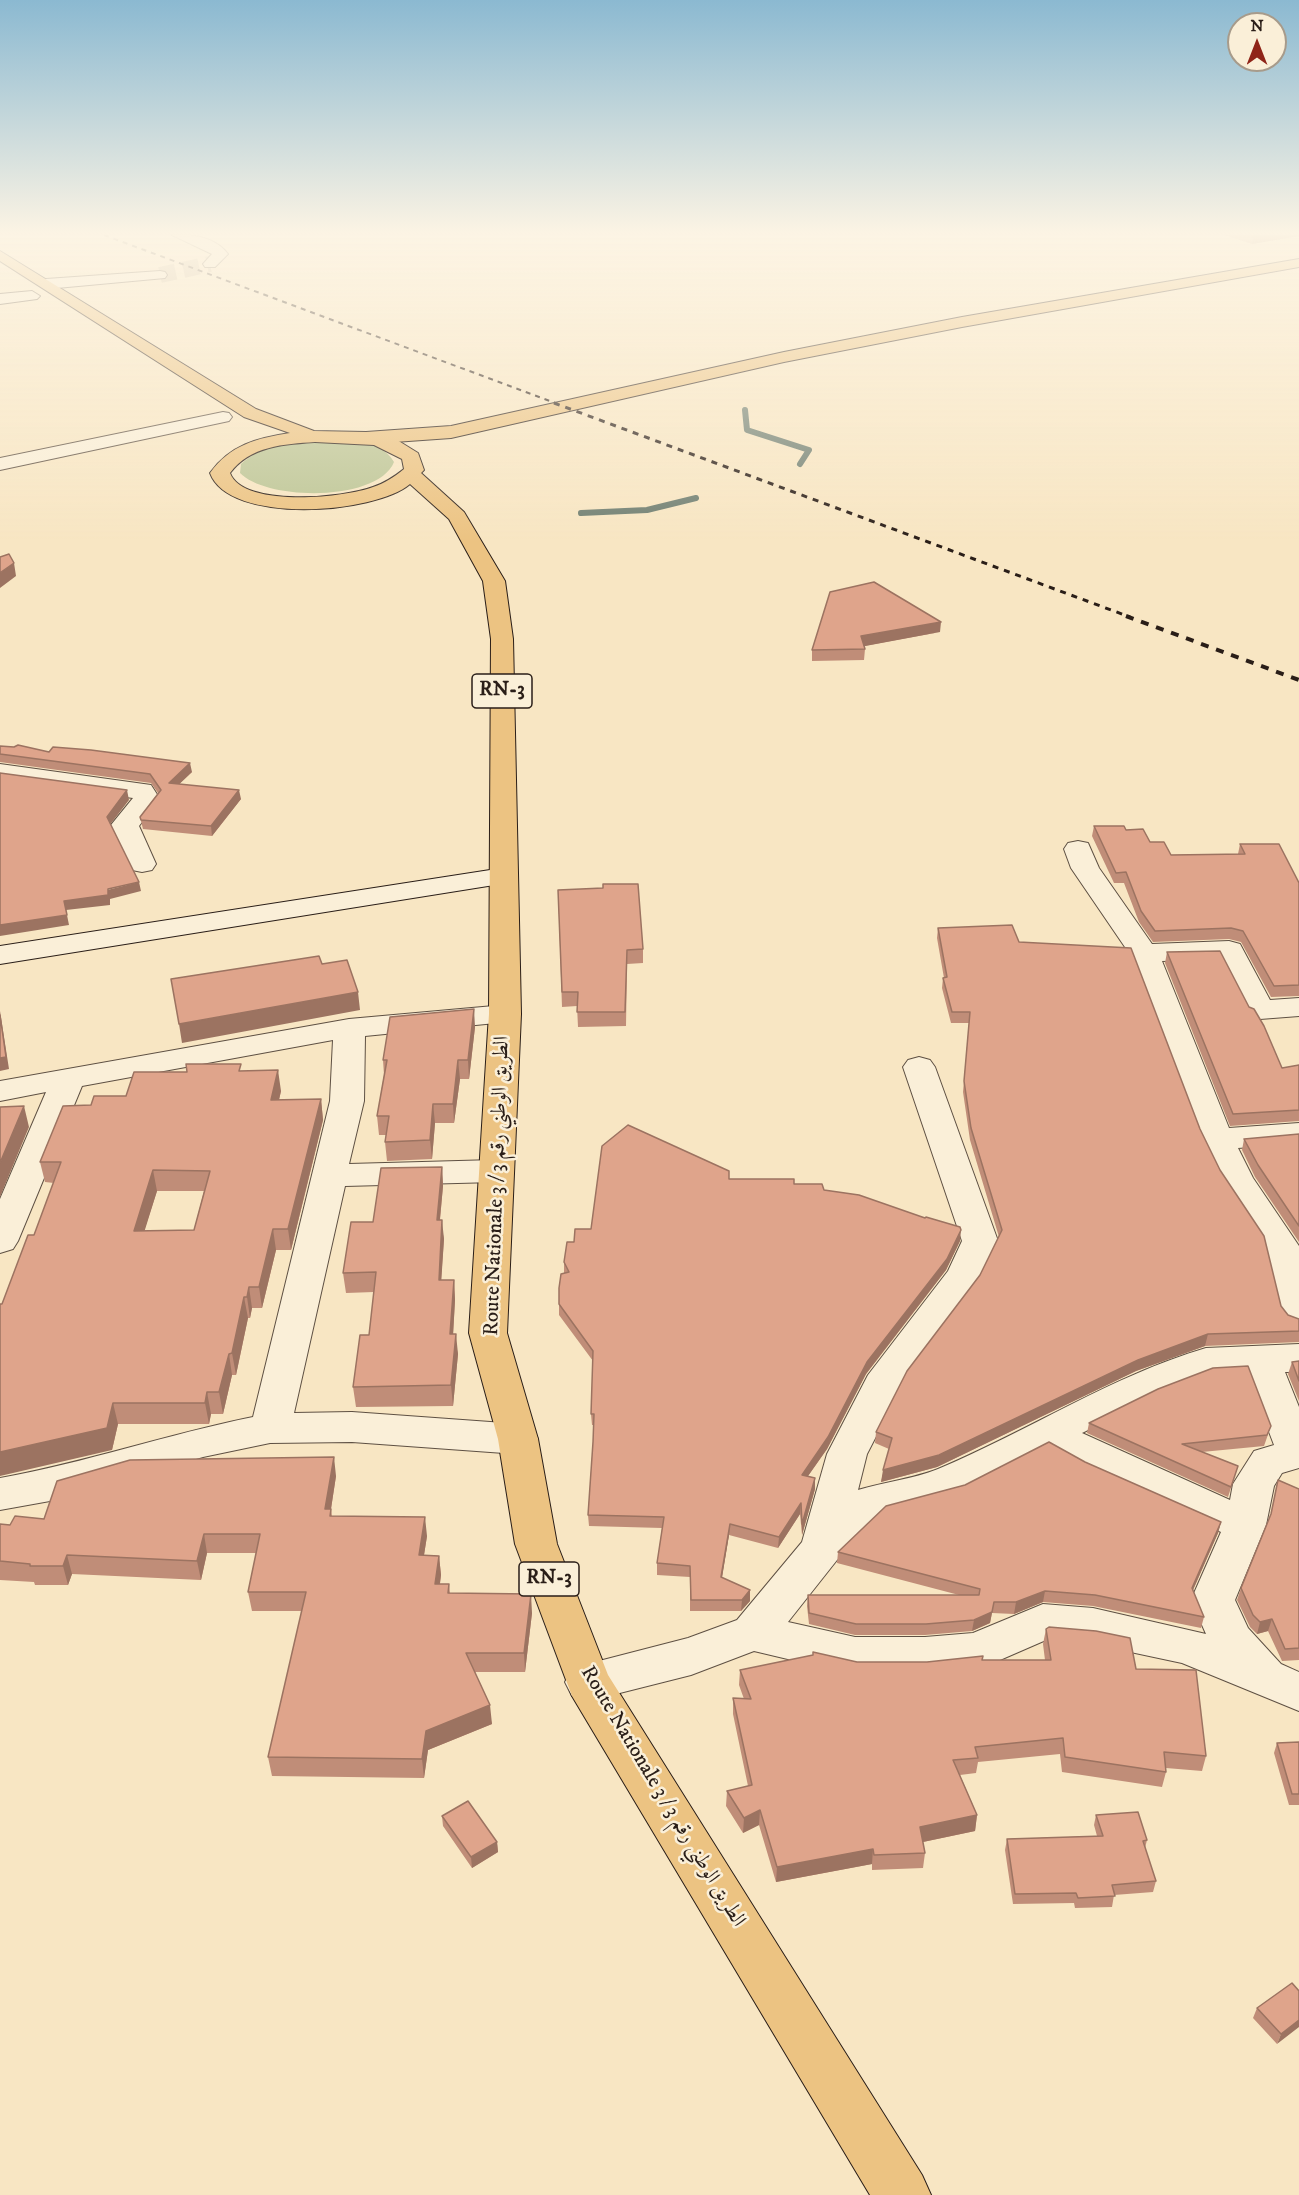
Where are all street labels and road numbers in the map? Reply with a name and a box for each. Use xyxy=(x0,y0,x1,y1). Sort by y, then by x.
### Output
road number: RN-3 xyxy=(472,674,532,708)
street label: Route Nationale 3 / الطريق الوطني رقم 3 xyxy=(480,1036,516,1336)
road number: RN-3 xyxy=(519,1562,579,1596)
street label: Route Nationale 3 / الطريق الوطني رقم 3 xyxy=(574,1662,750,1932)

